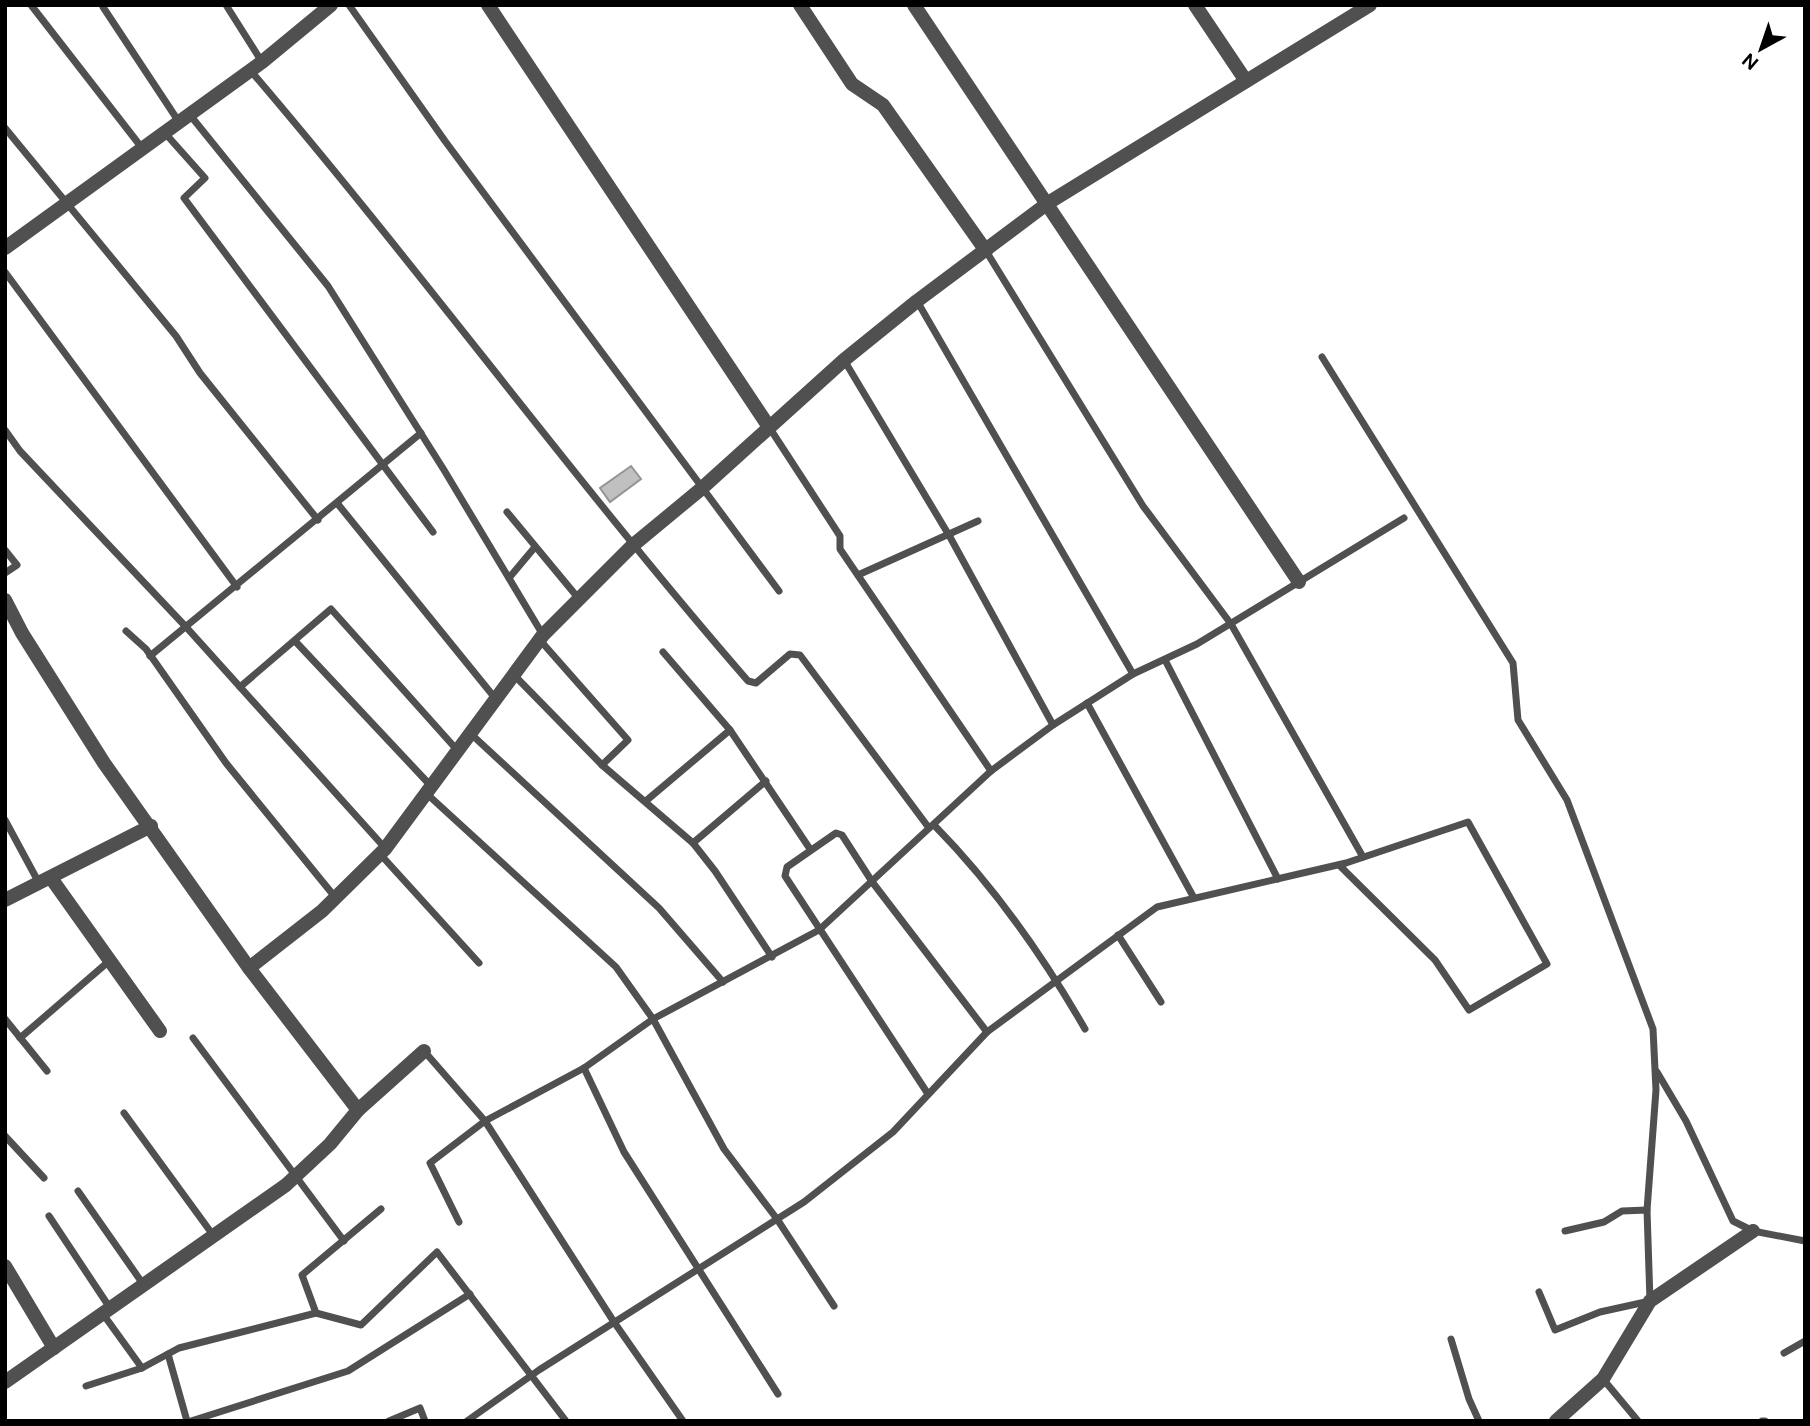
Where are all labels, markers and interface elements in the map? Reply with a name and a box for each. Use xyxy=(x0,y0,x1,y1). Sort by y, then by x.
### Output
north arrow xyxy=(1726,14,1796,84)
text: N xyxy=(1737,48,1764,76)

